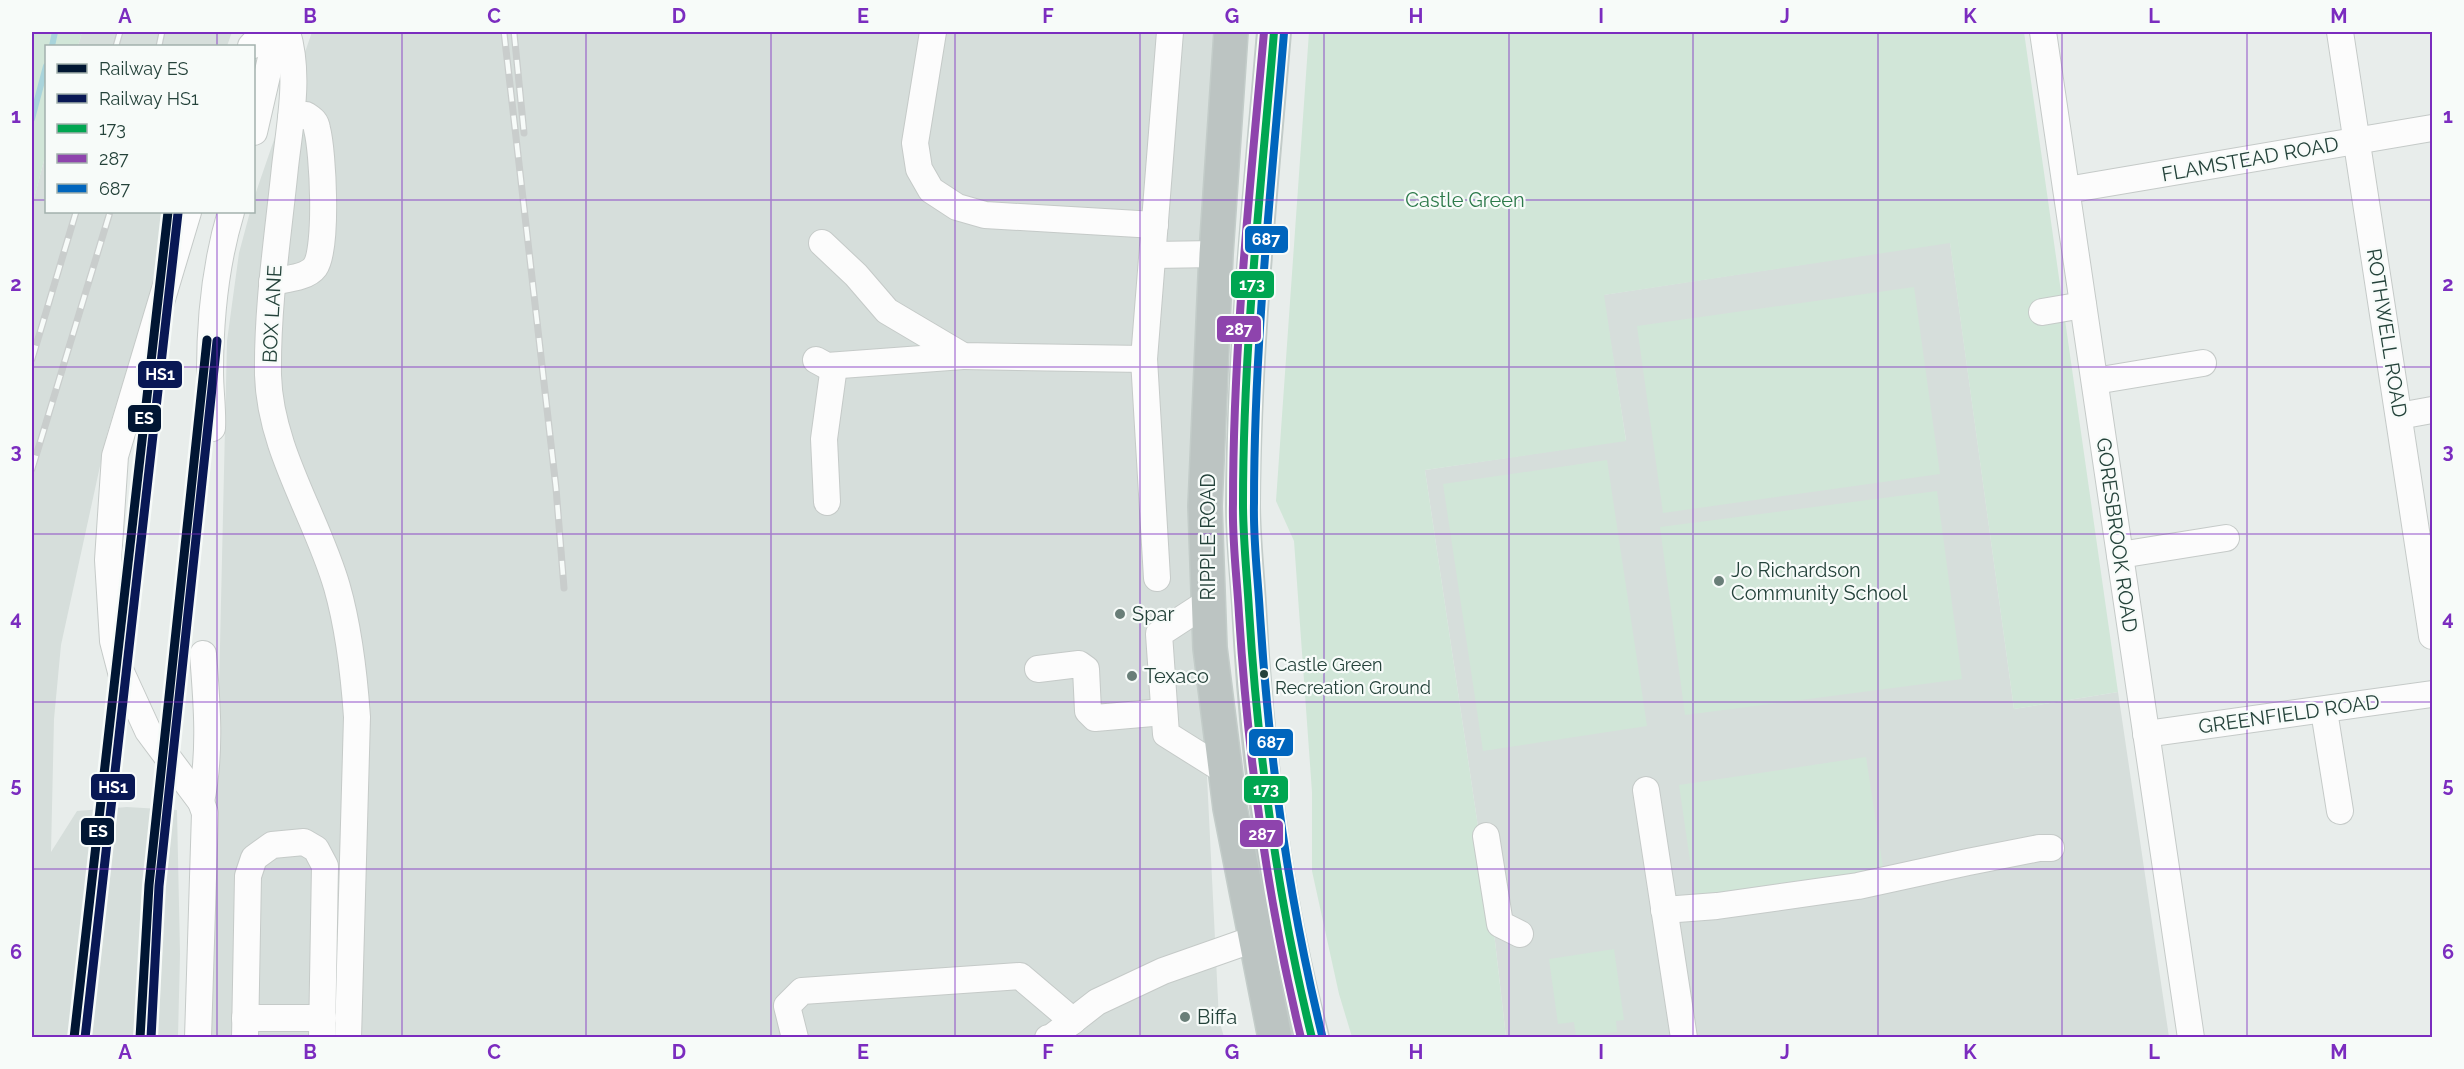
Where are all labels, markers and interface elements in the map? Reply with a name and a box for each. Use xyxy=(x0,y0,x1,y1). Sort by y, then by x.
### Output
text: A xyxy=(118,4,132,28)
text: B xyxy=(303,4,317,28)
text: C xyxy=(487,4,501,28)
text: D xyxy=(672,4,686,28)
text: E xyxy=(857,4,869,28)
text: F xyxy=(1042,4,1054,28)
text: G xyxy=(1225,4,1239,28)
text: H xyxy=(1409,4,1423,28)
text: I xyxy=(1598,4,1604,28)
text: J xyxy=(1780,4,1790,28)
text: K xyxy=(1963,4,1977,28)
text: L xyxy=(2148,4,2160,28)
text: M xyxy=(2330,4,2348,28)
legend xyxy=(45,45,255,213)
text: Railway ES xyxy=(99,58,189,79)
text: Railway HS1 xyxy=(99,88,199,109)
text: 1 xyxy=(11,104,21,128)
text: 1 xyxy=(2443,104,2453,128)
text: 173 xyxy=(99,118,126,139)
street label: FLAMSTEAD ROAD xyxy=(2160,132,2340,186)
text: 287 xyxy=(99,148,129,169)
text: 687 xyxy=(99,178,131,199)
park label: Castle Green xyxy=(1405,188,1525,212)
line badge: 687 xyxy=(1244,225,1289,254)
text: 687 xyxy=(1252,230,1280,249)
street label: ROTHWELL ROAD xyxy=(2362,247,2412,419)
street label: BOX LANE xyxy=(257,264,287,364)
line badge: 173 xyxy=(1230,270,1275,299)
text: 2 xyxy=(10,272,22,296)
text: 2 xyxy=(2442,272,2454,296)
text: 173 xyxy=(1239,275,1265,294)
line badge: 287 xyxy=(1216,315,1262,343)
text: 287 xyxy=(1225,320,1253,339)
line badge: HS1 xyxy=(137,360,183,389)
text: HS1 xyxy=(145,365,175,384)
line badge: ES xyxy=(127,404,162,433)
text: ES xyxy=(134,409,154,428)
street label: GORESBROOK ROAD xyxy=(2091,436,2143,634)
text: 3 xyxy=(10,439,22,463)
text: 3 xyxy=(2442,439,2454,463)
street label: RIPPLE ROAD xyxy=(1196,473,1220,601)
place label: Jo Richardson Community School xyxy=(1731,558,1908,605)
marker: Jo Richardson Community School xyxy=(1712,574,1726,588)
place label: Spar xyxy=(1132,602,1174,626)
text: 4 xyxy=(10,606,22,630)
text: 4 xyxy=(2442,606,2454,630)
marker: Spar xyxy=(1113,607,1127,621)
place label: Castle Green Recreation Ground xyxy=(1275,654,1431,698)
place label: Texaco xyxy=(1144,664,1209,688)
marker: Castle Green Recreation Ground xyxy=(1258,668,1270,680)
marker: Texaco xyxy=(1125,669,1139,683)
street label: GREENFIELD ROAD xyxy=(2197,689,2381,739)
line badge: 687 xyxy=(1248,728,1294,757)
text: 687 xyxy=(1257,733,1285,752)
text: 5 xyxy=(10,773,22,797)
line badge: HS1 xyxy=(90,773,136,801)
text: 5 xyxy=(2442,773,2454,797)
line badge: 173 xyxy=(1243,775,1289,804)
text: HS1 xyxy=(98,778,128,797)
text: 173 xyxy=(1253,780,1279,799)
line badge: ES xyxy=(80,817,115,846)
line badge: 287 xyxy=(1239,819,1284,848)
text: ES xyxy=(88,822,108,841)
text: 287 xyxy=(1248,825,1276,844)
text: 6 xyxy=(10,940,22,964)
text: 6 xyxy=(2442,940,2454,964)
place label: Biffa xyxy=(1197,1005,1237,1029)
marker: Biffa xyxy=(1178,1010,1192,1024)
text: A xyxy=(118,1040,132,1064)
text: B xyxy=(303,1040,317,1064)
text: C xyxy=(487,1040,501,1064)
text: D xyxy=(672,1040,686,1064)
text: E xyxy=(857,1040,869,1064)
text: F xyxy=(1042,1040,1054,1064)
text: G xyxy=(1225,1040,1239,1064)
text: H xyxy=(1409,1040,1423,1064)
text: I xyxy=(1598,1040,1604,1064)
text: J xyxy=(1780,1040,1790,1064)
text: K xyxy=(1963,1040,1977,1064)
text: L xyxy=(2148,1040,2160,1064)
text: M xyxy=(2330,1040,2348,1064)

